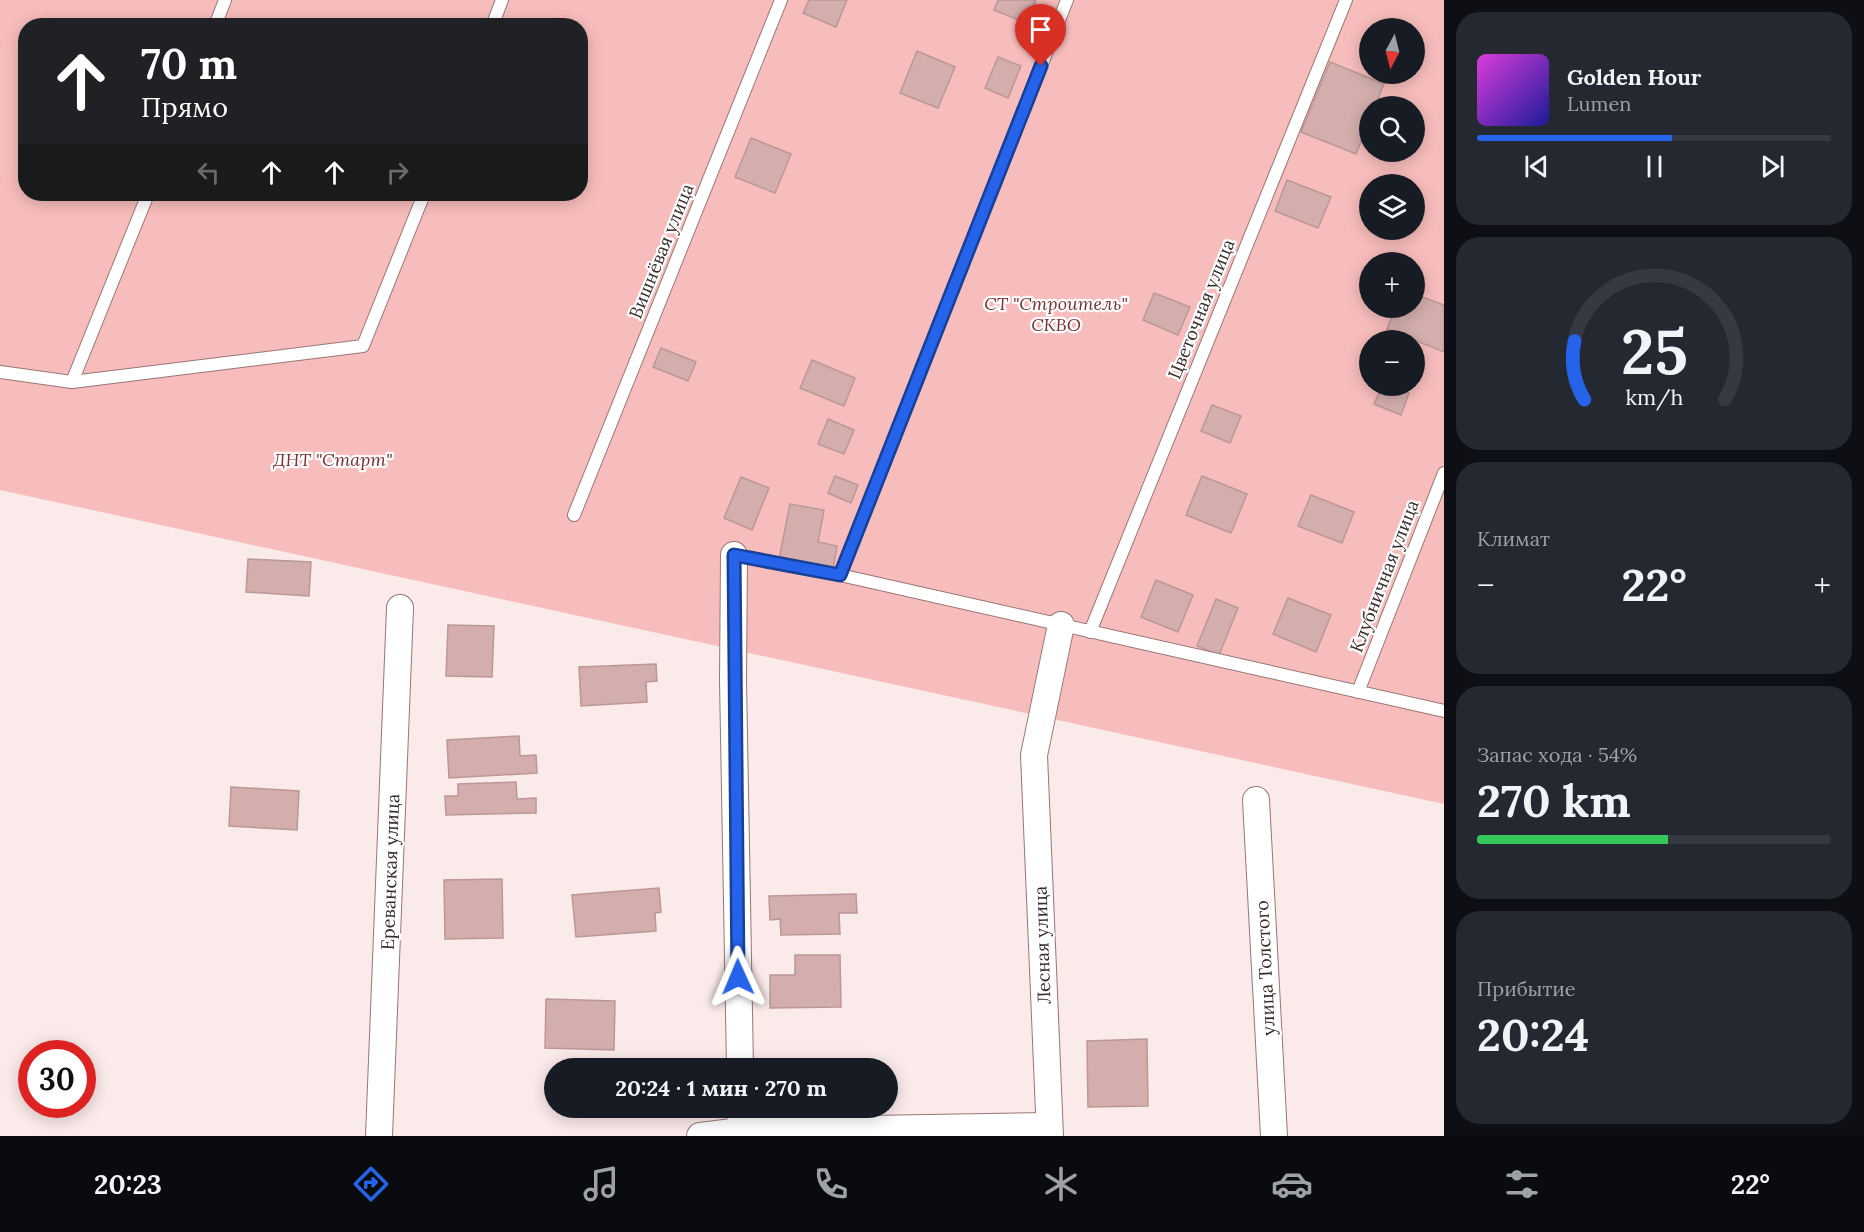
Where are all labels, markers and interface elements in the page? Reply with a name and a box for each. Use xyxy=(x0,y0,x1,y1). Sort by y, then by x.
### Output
pin xyxy=(1015,4,1066,66)
icon: arrive xyxy=(1024,13,1057,46)
north arrow xyxy=(1359,18,1425,84)
map controls xyxy=(1359,18,1425,396)
text: 70 m xyxy=(141,37,237,91)
icon: ahead xyxy=(42,42,120,120)
text: Golden Hour xyxy=(1567,63,1701,91)
text: Прямо xyxy=(141,90,228,124)
text: Lumen xyxy=(1567,91,1631,116)
button: search xyxy=(1359,96,1425,162)
icon: previous xyxy=(1520,150,1553,183)
icon: pause xyxy=(1638,150,1671,183)
icon: next xyxy=(1756,150,1789,183)
icon: left xyxy=(192,156,225,189)
icon: ahead xyxy=(255,156,288,189)
icon: ahead xyxy=(318,156,351,189)
icon: right xyxy=(381,156,414,189)
button: layers xyxy=(1359,174,1425,240)
street label: Вишнёвая улица xyxy=(623,180,699,322)
street label: Цветочная улица xyxy=(1162,236,1240,382)
button: + xyxy=(1359,252,1425,318)
park label: СТ "Строитель" СКВО xyxy=(984,292,1128,336)
text: 25 xyxy=(1621,311,1687,391)
button: − xyxy=(1359,330,1425,396)
text: km/h xyxy=(1625,384,1683,412)
park label: ДНТ "Старт" xyxy=(273,448,392,471)
street label: Клубничная улица xyxy=(1344,497,1424,655)
text: Климат xyxy=(1477,526,1550,551)
text: 22° xyxy=(1621,556,1687,613)
text: − xyxy=(1477,564,1495,606)
text: + xyxy=(1813,564,1831,606)
text: Запас хода · 54% xyxy=(1477,742,1637,767)
text: 270 km xyxy=(1477,772,1631,829)
street label: Ереванская улица xyxy=(376,793,404,951)
street label: Лесная улица xyxy=(1028,886,1056,1004)
street label: улица Толстого xyxy=(1250,900,1280,1036)
position arrow xyxy=(706,945,770,1009)
text: Прибытие xyxy=(1477,976,1576,1001)
text: 20:24 xyxy=(1477,1006,1589,1063)
speed limit sign: 30 xyxy=(18,1040,96,1118)
text: 20:24 · 1 мин · 270 m xyxy=(615,1074,827,1102)
icon: directions xyxy=(350,1163,392,1205)
icon: music xyxy=(580,1163,622,1205)
icon: phone xyxy=(810,1163,852,1205)
icon: climate xyxy=(1040,1163,1082,1205)
icon: car xyxy=(1271,1163,1313,1205)
icon: filters xyxy=(1501,1163,1543,1205)
text: 20:23 xyxy=(94,1167,162,1201)
text: 22° xyxy=(1731,1167,1770,1201)

